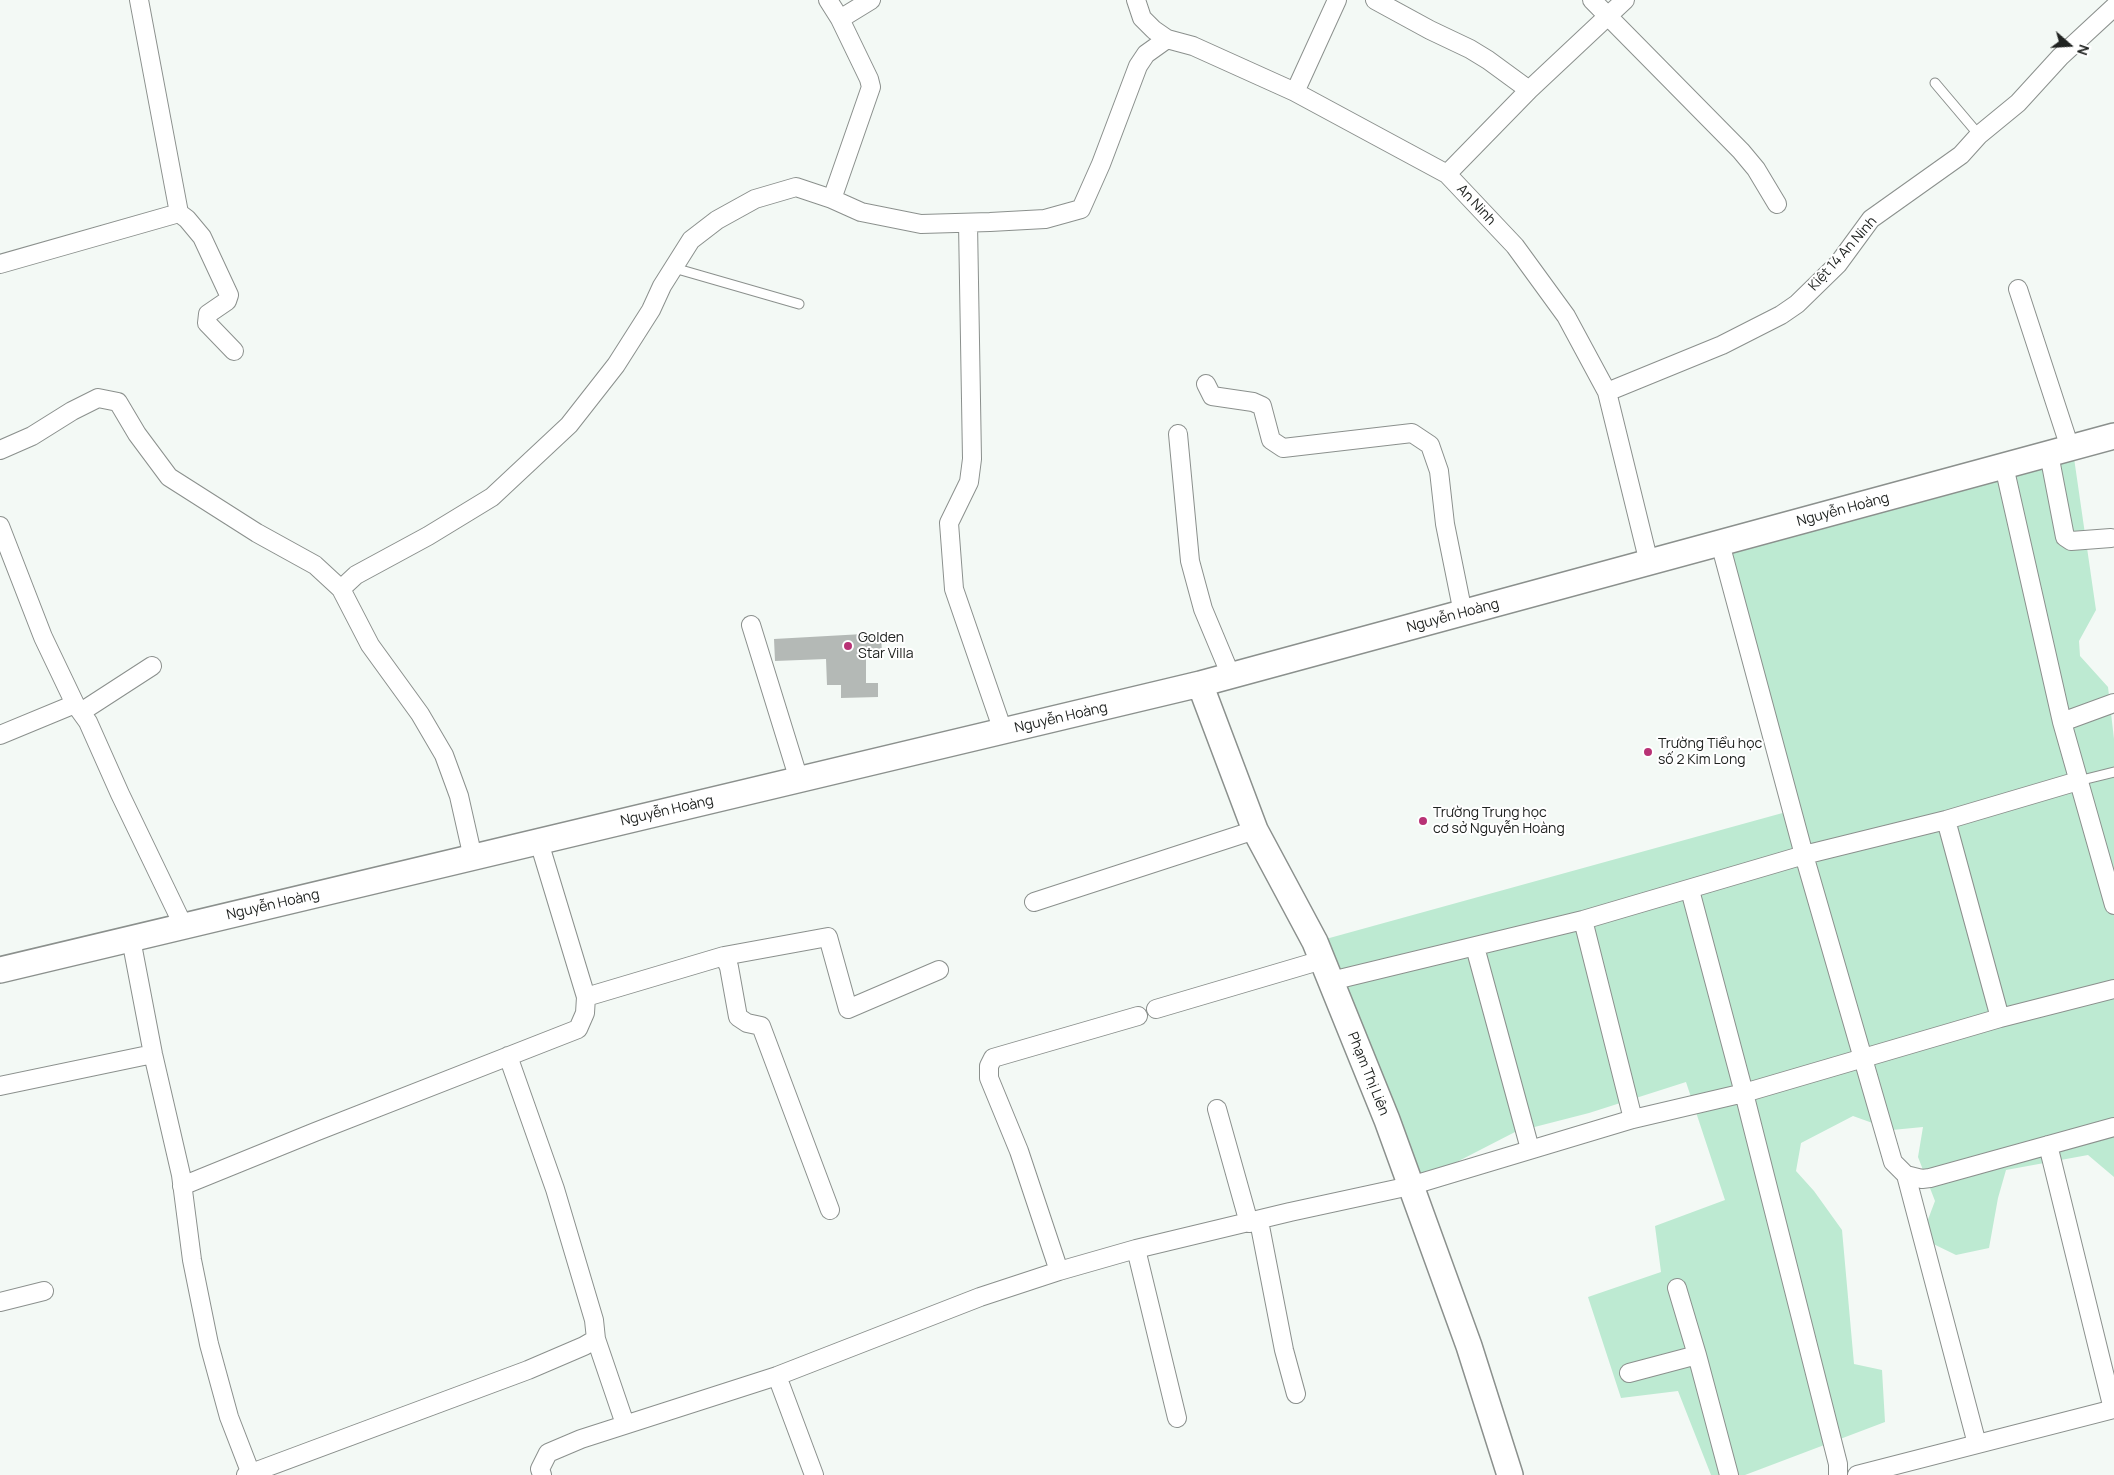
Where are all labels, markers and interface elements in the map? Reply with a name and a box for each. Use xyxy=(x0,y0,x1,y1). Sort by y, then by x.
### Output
north arrow xyxy=(2044,20,2094,70)
text: N xyxy=(2073,42,2094,58)
street label: An Ninh xyxy=(1453,181,1499,229)
street label: Kiệt 14 An Ninh xyxy=(1805,213,1881,295)
street label: Nguyễn Hoàng xyxy=(1795,490,1891,530)
street label: Nguyễn Hoàng xyxy=(1405,596,1501,636)
place label: Golden Star Villa xyxy=(858,630,914,662)
marker: Golden Star Villa xyxy=(842,640,854,652)
street label: Nguyễn Hoàng xyxy=(1013,699,1109,737)
place label: Trường Tiểu học số 2 Kim Long xyxy=(1658,736,1762,769)
marker: Trường Tiểu học số 2 Kim Long xyxy=(1642,746,1654,758)
street label: Nguyễn Hoàng xyxy=(619,792,715,830)
place label: Trường Trung học cơ sở Nguyễn Hoàng xyxy=(1433,805,1565,838)
marker: Trường Trung học cơ sở Nguyễn Hoàng xyxy=(1417,815,1429,827)
street label: Nguyễn Hoàng xyxy=(225,886,321,924)
street label: Phạm Thị Liên xyxy=(1344,1030,1392,1118)

